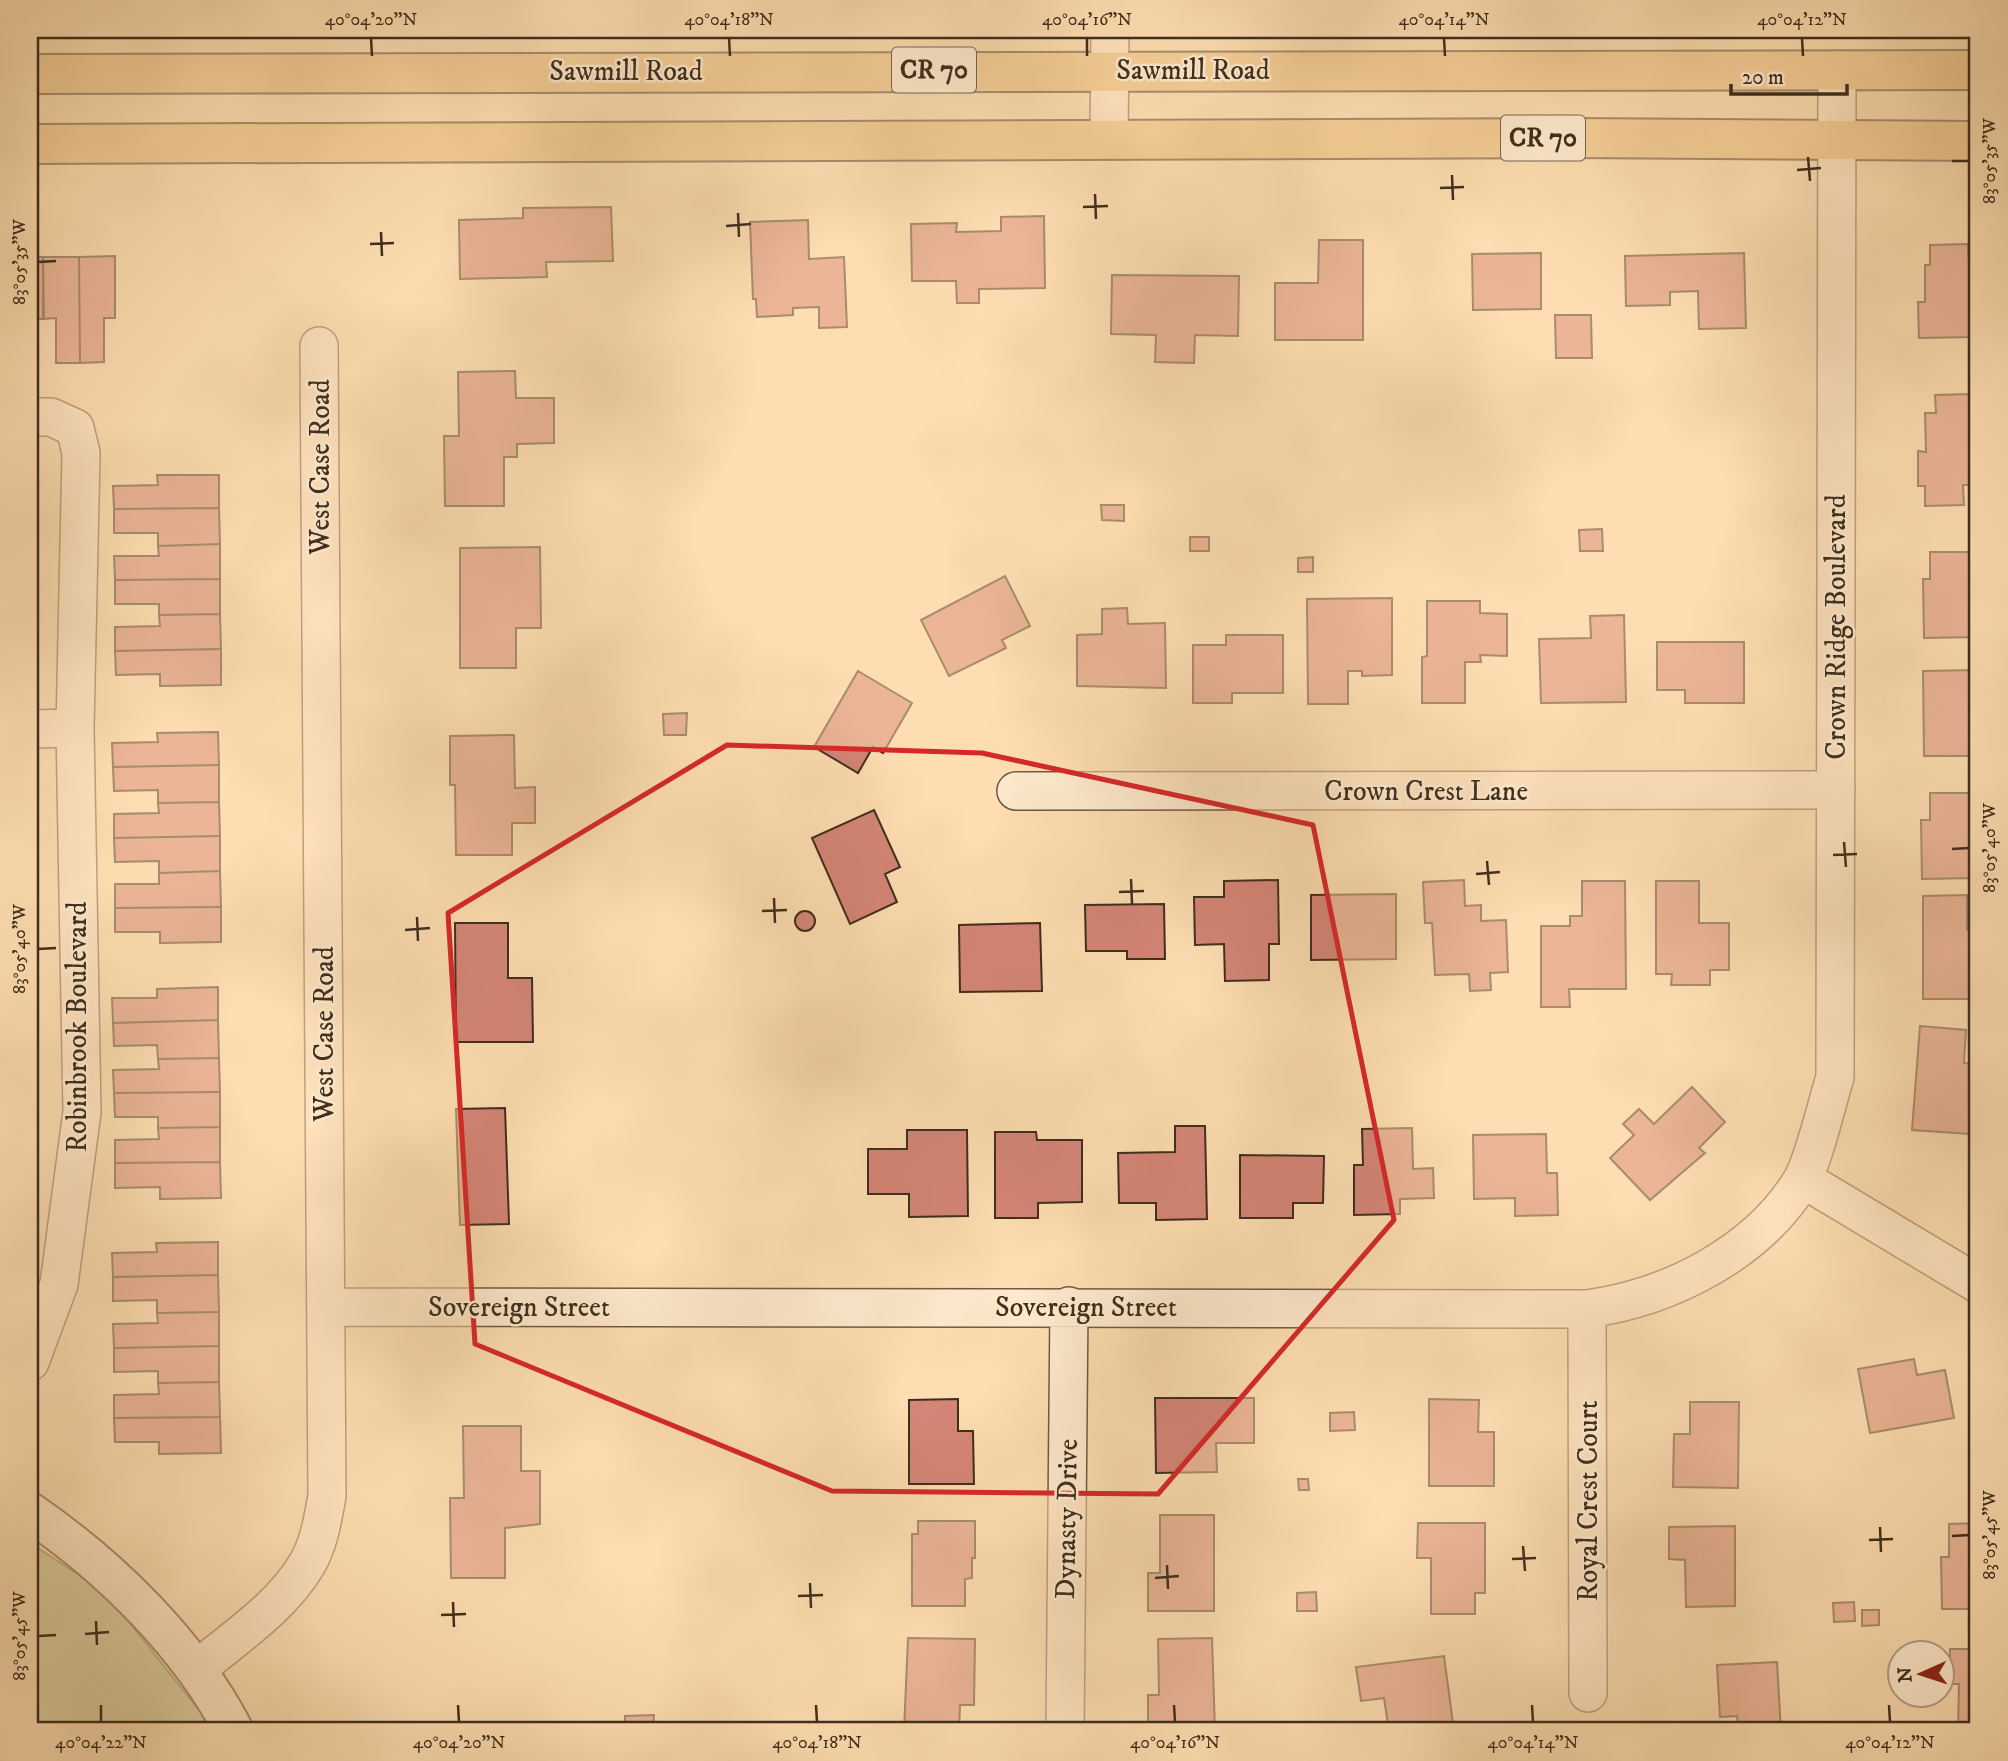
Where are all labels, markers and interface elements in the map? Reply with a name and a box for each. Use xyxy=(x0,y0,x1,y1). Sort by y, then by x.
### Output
text: 40°04'20"N xyxy=(325,9,418,31)
text: 40°04'18"N xyxy=(684,9,774,31)
text: 40°04'16"N xyxy=(1042,9,1132,31)
text: 40°04'14"N xyxy=(1398,9,1490,31)
text: 40°04'12"N xyxy=(1757,9,1847,31)
road number: CR 70 xyxy=(892,48,976,92)
scale bar xyxy=(1731,52,1847,96)
street label: Sawmill Road xyxy=(1116,53,1270,88)
street label: Sawmill Road xyxy=(549,54,703,89)
text: 20 m xyxy=(1742,65,1784,91)
road number: CR 70 xyxy=(1501,116,1585,160)
text: 83°05'35"W xyxy=(1979,118,2001,204)
text: 83°05'35"W xyxy=(9,219,31,305)
street label: West Case Road xyxy=(303,379,338,556)
street label: Crown Ridge Boulevard xyxy=(1819,494,1854,760)
street label: Crown Crest Lane xyxy=(1324,774,1528,809)
text: 83°05'40"W xyxy=(1979,802,2001,893)
street label: Robinbrook Boulevard xyxy=(60,902,95,1152)
text: 83°05'40"W xyxy=(9,903,31,994)
street label: West Case Road xyxy=(307,946,342,1123)
street label: Sovereign Street xyxy=(428,1290,610,1325)
street label: Sovereign Street xyxy=(995,1290,1177,1325)
street label: Royal Crest Court xyxy=(1571,1400,1606,1602)
street label: Dynasty Drive xyxy=(1048,1438,1086,1600)
text: 83°05'45"W xyxy=(1979,1490,2001,1580)
text: 83°05'45"W xyxy=(9,1591,31,1681)
north arrow xyxy=(1885,1638,1955,1708)
text: N xyxy=(1894,1666,1917,1683)
text: 40°04'22"N xyxy=(55,1732,147,1754)
text: 40°04'20"N xyxy=(413,1732,506,1754)
text: 40°04'18"N xyxy=(772,1732,862,1754)
text: 40°04'16"N xyxy=(1130,1732,1220,1754)
text: 40°04'14"N xyxy=(1487,1732,1579,1754)
text: 40°04'12"N xyxy=(1845,1732,1935,1754)

